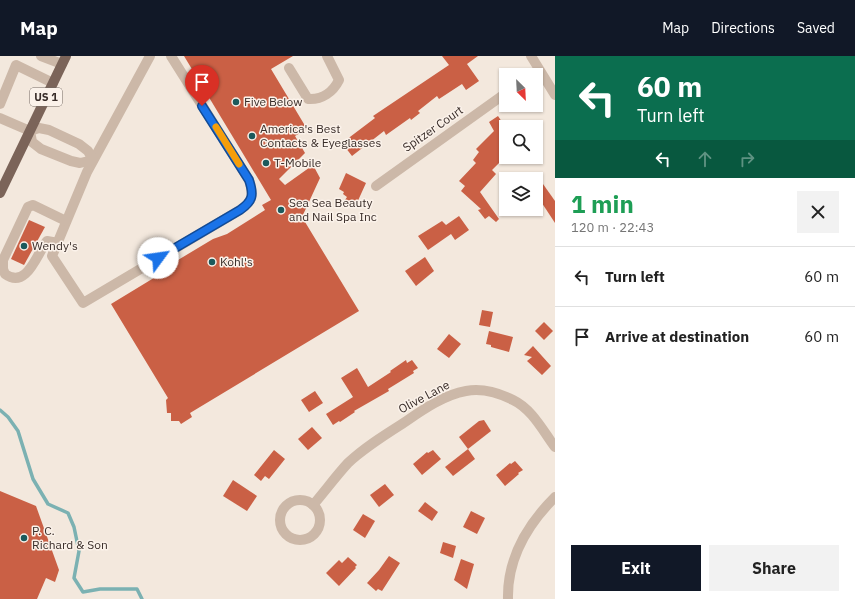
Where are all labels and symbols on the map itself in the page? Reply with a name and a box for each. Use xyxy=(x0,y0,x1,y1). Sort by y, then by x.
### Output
pin xyxy=(185,65,219,106)
north arrow xyxy=(499,68,543,112)
road number: US 1 xyxy=(30,88,62,106)
place label: Five Below xyxy=(244,94,303,109)
marker: Five Below xyxy=(231,97,241,107)
street label: Spitzer Court xyxy=(400,102,466,155)
place label: America's Best Contacts & Eyeglasses xyxy=(260,121,381,150)
marker: America's Best Contacts & Eyeglasses xyxy=(247,131,257,141)
place label: T-Mobile xyxy=(274,155,322,170)
marker: T-Mobile xyxy=(261,158,271,168)
place label: Sea Sea Beauty and Nail Spa Inc xyxy=(289,195,377,224)
marker: Sea Sea Beauty and Nail Spa Inc xyxy=(276,205,286,215)
position arrow xyxy=(137,237,179,279)
place label: Wendy's xyxy=(32,238,78,253)
marker: Wendy's xyxy=(19,241,29,251)
place label: Kohl's xyxy=(220,254,253,269)
marker: Kohl's xyxy=(207,257,217,267)
street label: Olive Lane xyxy=(396,377,452,416)
place label: P. C. Richard & Son xyxy=(32,523,108,552)
marker: P. C. Richard & Son xyxy=(19,533,29,543)

